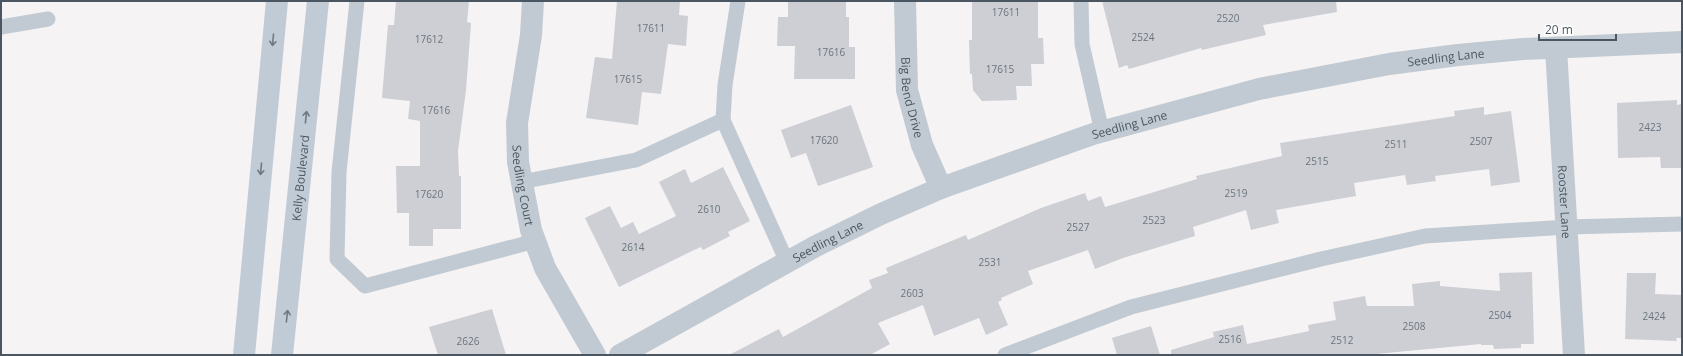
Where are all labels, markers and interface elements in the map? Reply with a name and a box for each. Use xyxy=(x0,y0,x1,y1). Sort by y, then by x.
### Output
house number: 17611 xyxy=(992,5,1020,19)
house number: 2520 xyxy=(1217,11,1240,25)
scale bar xyxy=(1539,16,1616,42)
house number: 17611 xyxy=(637,21,665,35)
text: 20 m xyxy=(1545,21,1573,38)
house number: 2524 xyxy=(1132,30,1155,44)
house number: 17612 xyxy=(415,32,444,46)
one-way arrow xyxy=(270,33,277,46)
street label: Seedling Lane xyxy=(1406,44,1485,70)
house number: 17616 xyxy=(817,45,846,59)
street label: Big Bend Drive xyxy=(898,57,928,140)
house number: 17615 xyxy=(986,62,1015,76)
house number: 17615 xyxy=(614,72,643,86)
house number: 17616 xyxy=(422,103,451,117)
street label: Seedling Lane xyxy=(1090,106,1169,143)
one-way arrow xyxy=(302,111,310,124)
house number: 2423 xyxy=(1639,120,1662,134)
house number: 17620 xyxy=(810,133,839,147)
street label: Kelly Boulevard xyxy=(287,134,313,222)
house number: 2507 xyxy=(1470,134,1493,148)
house number: 2511 xyxy=(1385,137,1407,151)
street label: Seedling Court xyxy=(509,145,539,227)
house number: 2515 xyxy=(1306,154,1329,168)
one-way arrow xyxy=(258,162,265,175)
street label: Rooster Lane xyxy=(1554,164,1576,239)
house number: 2519 xyxy=(1225,186,1248,200)
house number: 17620 xyxy=(415,187,444,201)
house number: 2610 xyxy=(698,202,721,216)
house number: 2523 xyxy=(1143,213,1166,227)
street label: Seedling Lane xyxy=(789,216,866,266)
house number: 2527 xyxy=(1067,220,1090,234)
house number: 2614 xyxy=(622,240,645,254)
house number: 2531 xyxy=(979,255,1001,269)
house number: 2603 xyxy=(901,286,924,300)
house number: 2504 xyxy=(1489,308,1512,322)
house number: 2424 xyxy=(1643,309,1666,323)
one-way arrow xyxy=(283,310,291,323)
house number: 2508 xyxy=(1403,319,1426,333)
house number: 2516 xyxy=(1219,332,1242,346)
house number: 2512 xyxy=(1331,333,1354,347)
house number: 2626 xyxy=(457,334,480,348)

